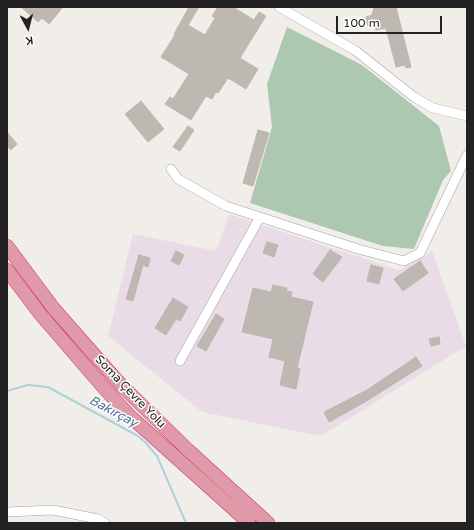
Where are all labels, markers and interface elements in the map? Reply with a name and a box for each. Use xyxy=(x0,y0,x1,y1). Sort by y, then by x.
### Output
north arrow xyxy=(8,8,48,48)
scale bar xyxy=(338,8,444,34)
text: 100 m xyxy=(343,16,380,30)
text: K xyxy=(25,34,34,47)
street label: Soma Çevre Yolu xyxy=(92,353,168,431)
water label: Bakırçay xyxy=(86,393,140,431)

